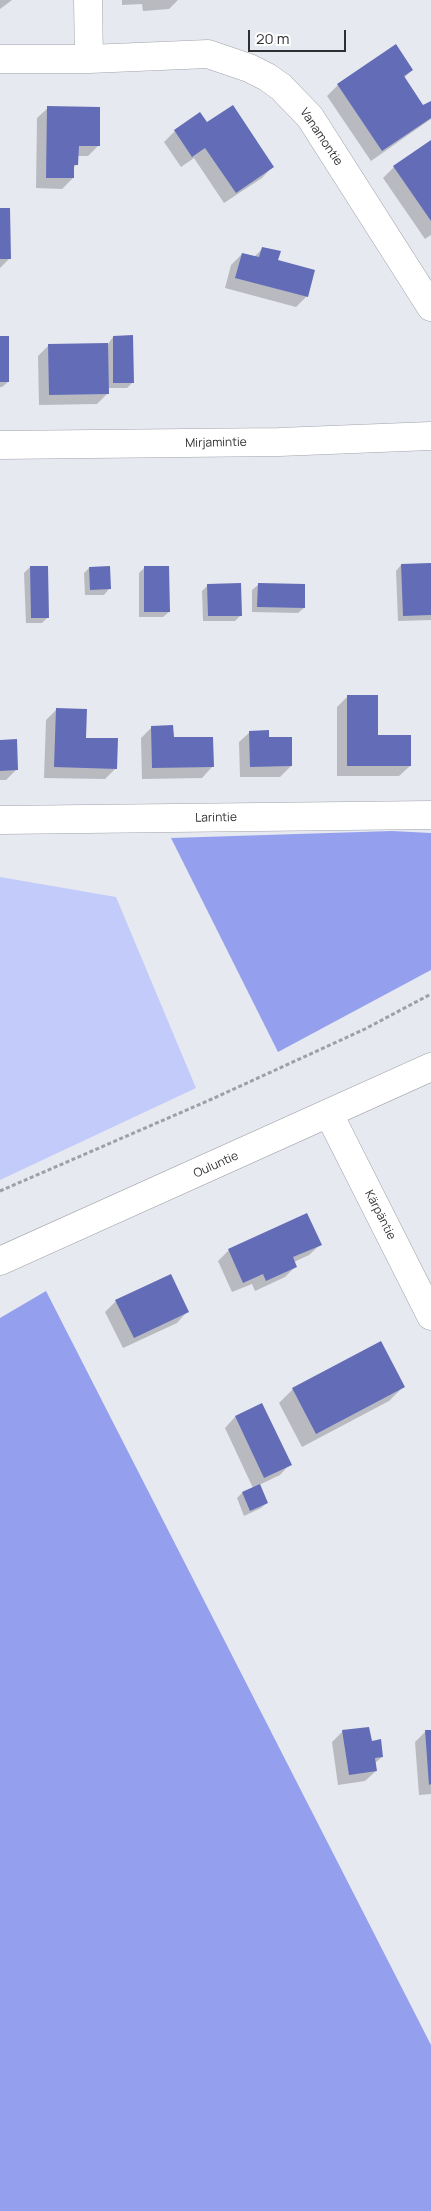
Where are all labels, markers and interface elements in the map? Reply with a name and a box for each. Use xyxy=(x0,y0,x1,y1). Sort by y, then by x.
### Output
scale bar xyxy=(251,20,348,52)
text: 20 m xyxy=(256,28,289,49)
street label: Vanamontie xyxy=(297,106,345,168)
street label: Mirjamintie xyxy=(185,435,247,451)
street label: Larintie xyxy=(195,810,237,826)
street label: Ouluntie xyxy=(191,1149,241,1181)
street label: Kärpäntie xyxy=(361,1188,399,1242)

